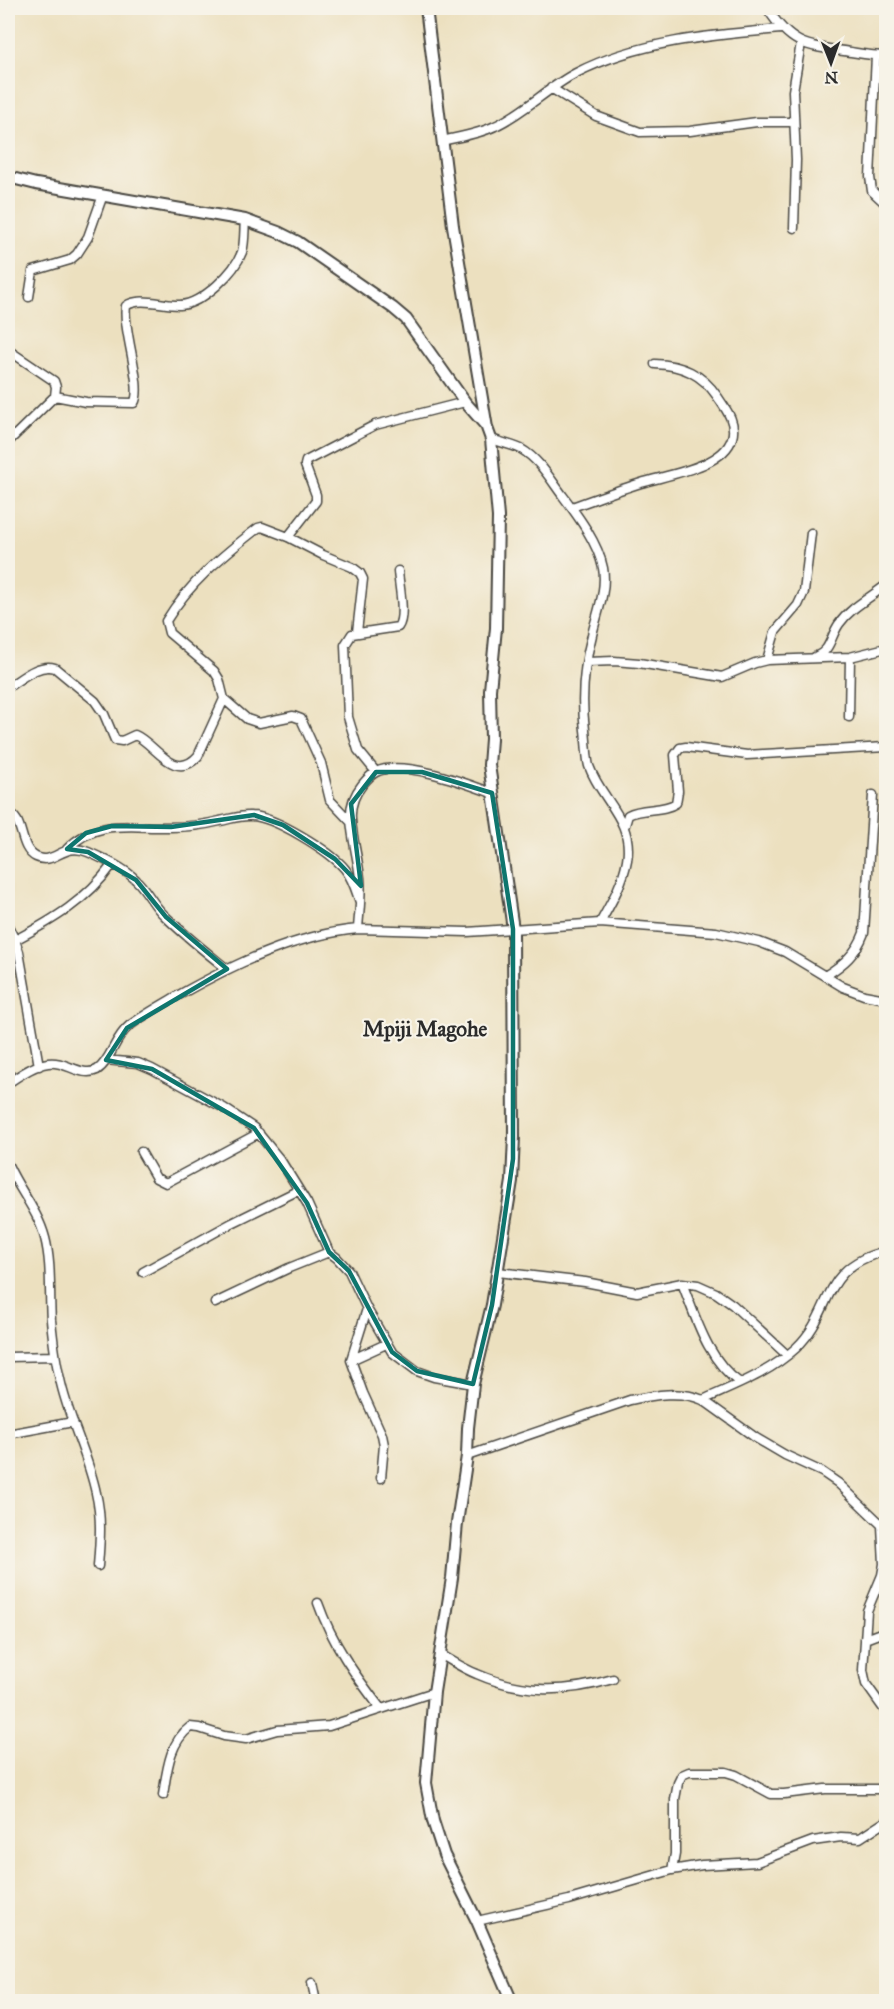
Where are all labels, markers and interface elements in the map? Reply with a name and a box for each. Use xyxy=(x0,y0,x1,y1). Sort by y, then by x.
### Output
north arrow xyxy=(801,33,861,93)
text: N xyxy=(824,68,838,87)
district label: Mpiji Magohe xyxy=(363,1016,488,1042)

